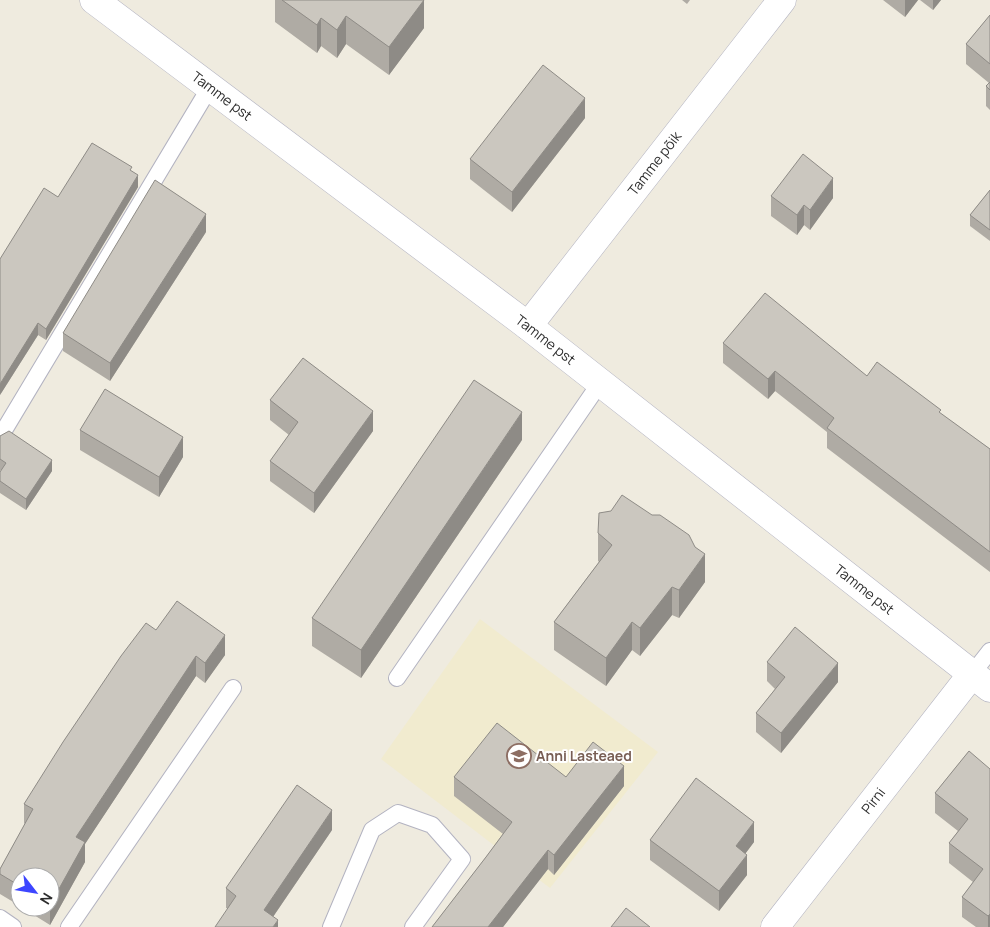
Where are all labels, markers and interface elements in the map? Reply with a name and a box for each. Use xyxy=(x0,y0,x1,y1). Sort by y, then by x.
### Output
street label: Tamme pst xyxy=(188,67,257,125)
street label: Tamme põik xyxy=(623,126,686,199)
street label: Tamme pst xyxy=(512,310,580,369)
street label: Tamme pst xyxy=(831,560,899,619)
school or university icon: Anni Lasteaed xyxy=(506,743,532,769)
place label: Anni Lasteaed xyxy=(536,746,632,765)
street label: Pirni xyxy=(857,783,889,817)
north arrow xyxy=(10,867,60,917)
text: N xyxy=(36,890,57,908)

